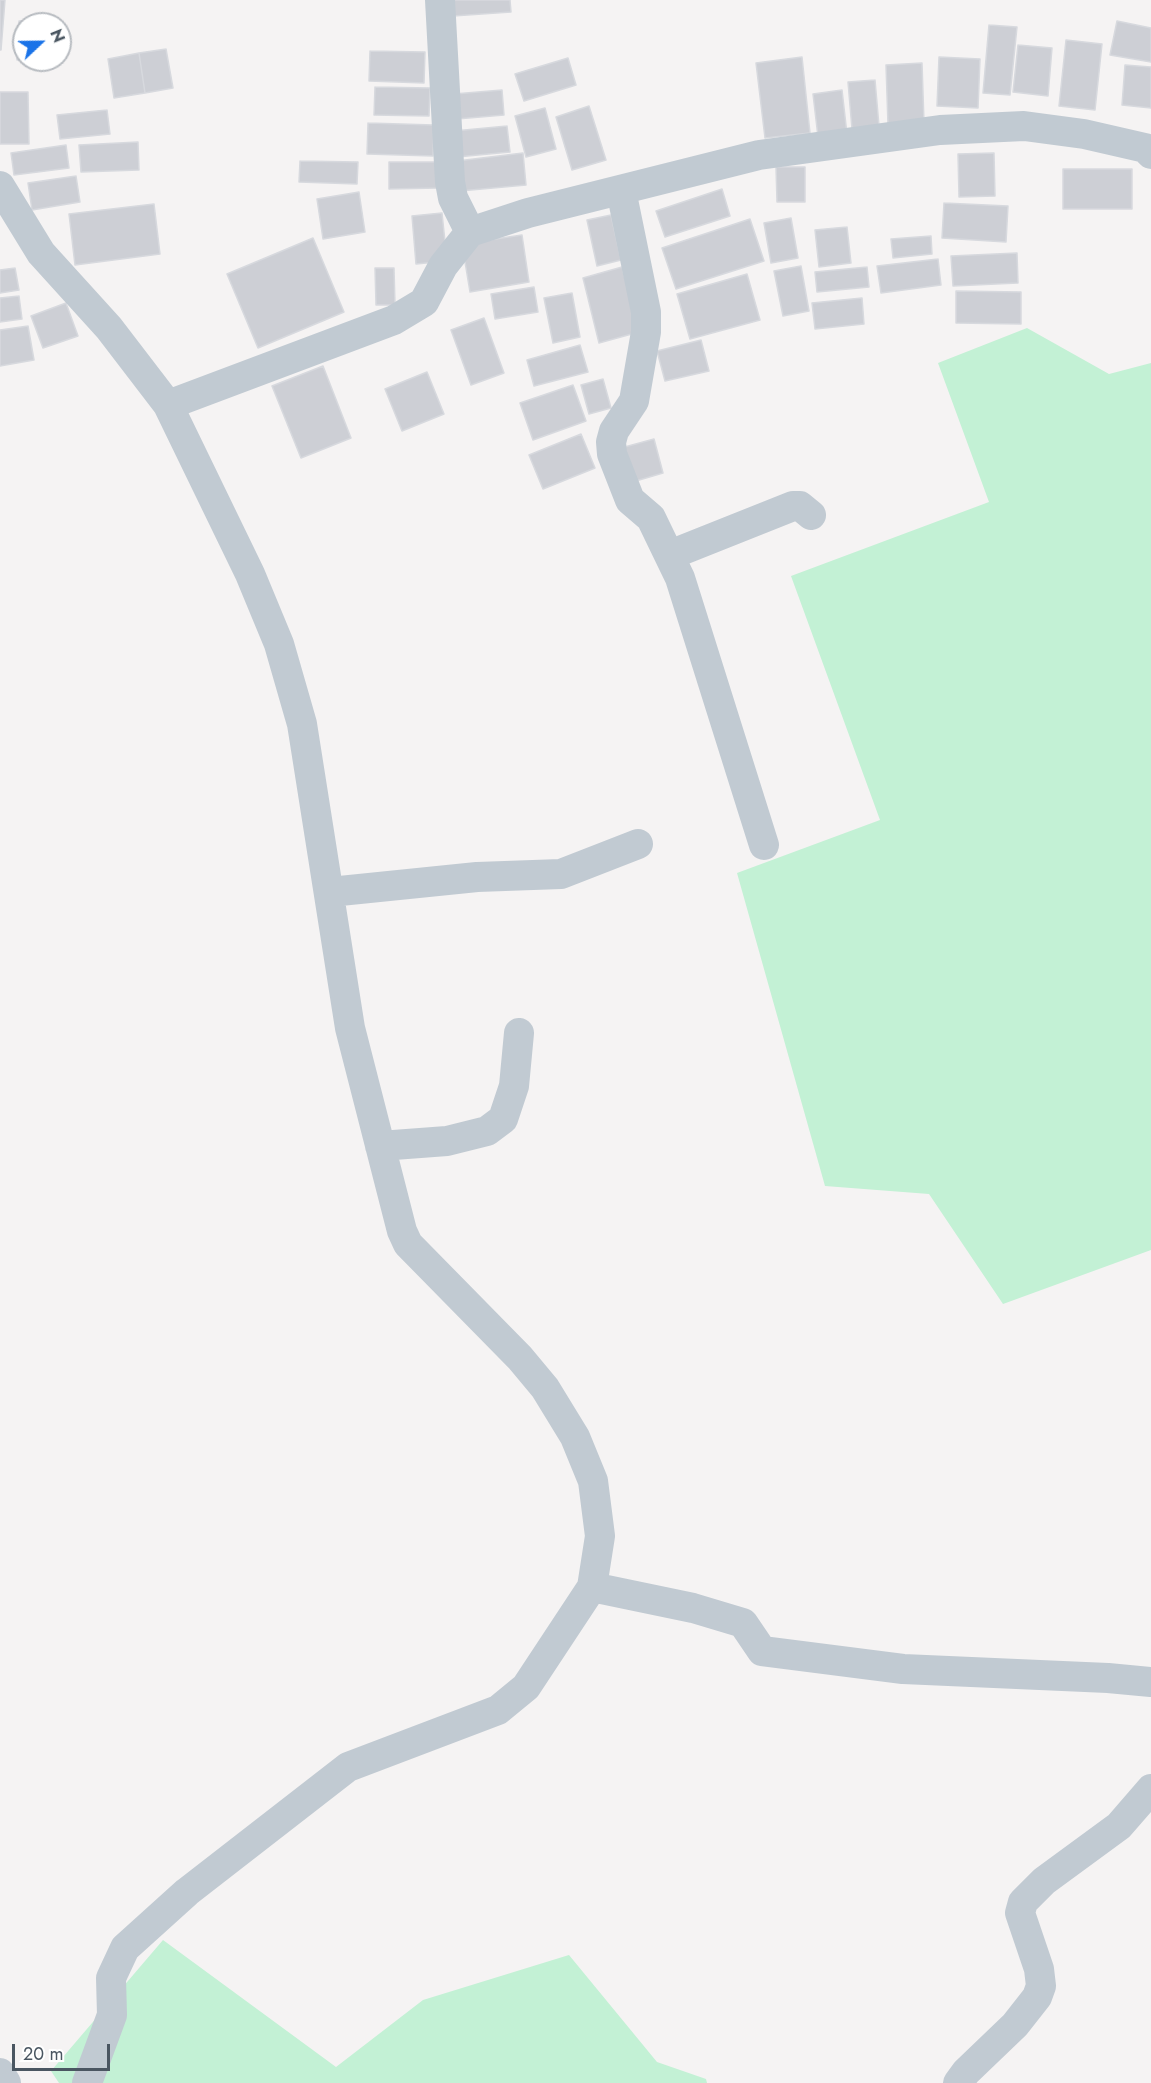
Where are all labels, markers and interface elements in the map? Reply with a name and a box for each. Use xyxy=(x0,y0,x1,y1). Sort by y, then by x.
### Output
north arrow xyxy=(12,12,72,72)
text: N xyxy=(44,26,70,46)
scale bar xyxy=(15,2032,112,2070)
text: 20 m xyxy=(23,2041,63,2067)

